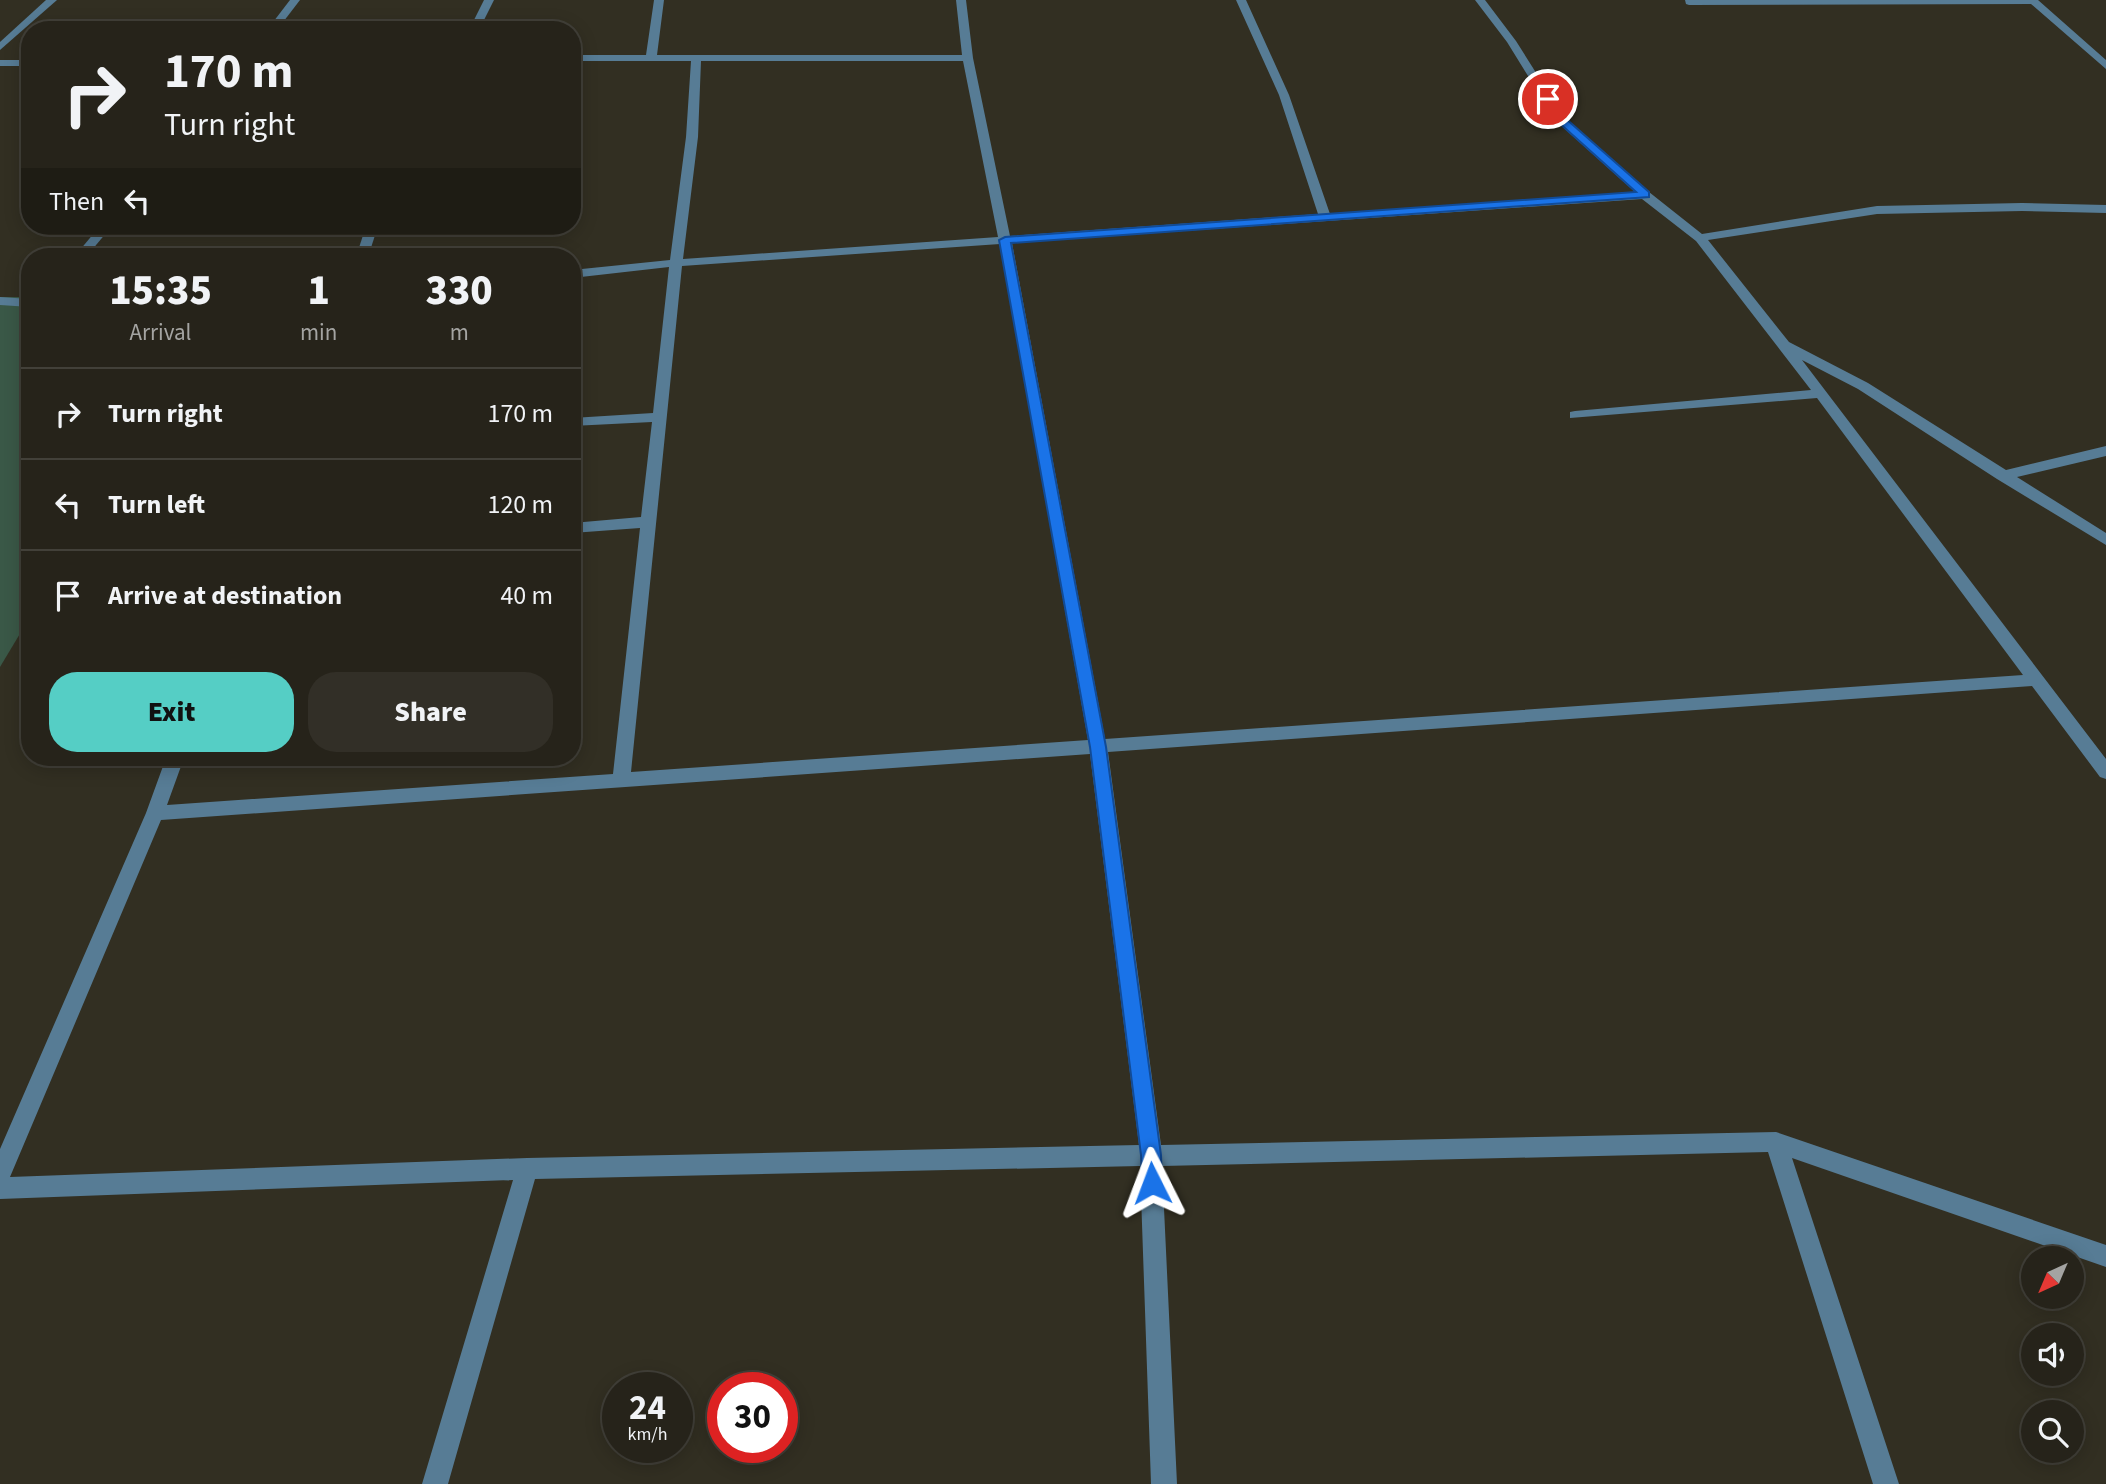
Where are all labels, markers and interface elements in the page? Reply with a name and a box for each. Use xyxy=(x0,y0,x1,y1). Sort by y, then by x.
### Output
text: 170 m xyxy=(164,37,293,107)
icon: right xyxy=(49,49,140,140)
pin xyxy=(1518,69,1578,129)
icon: arrive xyxy=(1529,80,1567,118)
text: Turn right xyxy=(164,102,295,148)
icon: left xyxy=(118,182,156,220)
text: Then xyxy=(49,183,104,220)
text: 15:35 xyxy=(109,261,212,321)
text: 1 xyxy=(307,261,330,321)
text: 330 xyxy=(426,261,493,321)
text: Arrival xyxy=(130,316,191,349)
text: min xyxy=(300,316,337,349)
text: m xyxy=(450,316,469,349)
icon: right xyxy=(49,395,87,433)
text: Turn right xyxy=(108,395,223,432)
text: 170 m xyxy=(487,395,553,432)
icon: left xyxy=(49,486,87,524)
text: Turn left xyxy=(108,486,205,523)
text: 120 m xyxy=(487,486,553,523)
icon: arrive xyxy=(49,577,87,615)
text: Arrive at destination xyxy=(108,577,342,614)
text: 40 m xyxy=(500,577,553,614)
button: Exit xyxy=(49,672,294,752)
button: Share xyxy=(308,672,553,752)
position arrow xyxy=(1115,1146,1189,1220)
north arrow xyxy=(2021,1246,2084,1309)
map controls xyxy=(2021,1246,2084,1463)
button: sound xyxy=(2021,1323,2084,1386)
speed limit sign: 30 xyxy=(707,1372,798,1463)
text: 24 xyxy=(629,1383,666,1433)
button: search xyxy=(2021,1400,2084,1463)
text: km/h xyxy=(628,1422,667,1447)

